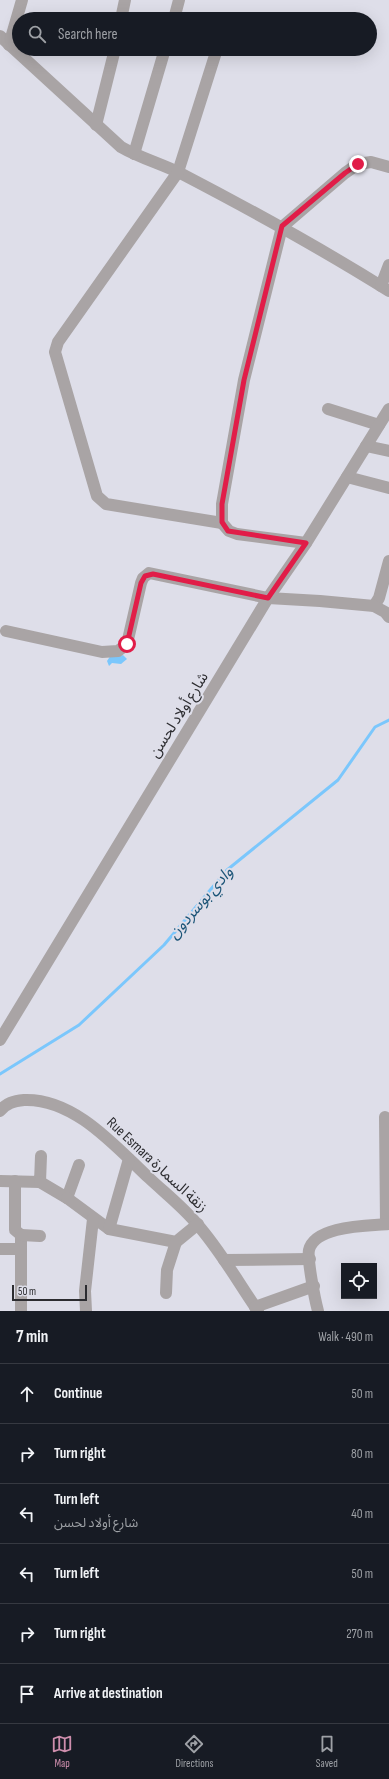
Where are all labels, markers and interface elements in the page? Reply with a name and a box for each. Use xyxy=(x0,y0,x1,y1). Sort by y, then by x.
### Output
search box xyxy=(12,12,377,56)
icon: search xyxy=(26,23,48,45)
text: Search here xyxy=(58,25,118,44)
route end xyxy=(349,155,367,173)
route start xyxy=(118,635,136,653)
street label: شارع أولاد لحسن xyxy=(145,669,215,762)
water label: وادي بوسردون xyxy=(165,863,240,945)
street label: Rue Esmara زنقة السمارة xyxy=(103,1113,211,1217)
map controls xyxy=(341,1263,377,1299)
button: locate xyxy=(341,1263,377,1299)
scale bar xyxy=(12,1283,87,1302)
text: 50 m xyxy=(18,1285,36,1298)
text: 7 min xyxy=(16,1327,48,1347)
text: Walk · 490 m xyxy=(318,1329,373,1345)
icon: ahead xyxy=(16,1383,38,1405)
text: Continue xyxy=(54,1384,103,1403)
text: 50 m xyxy=(352,1386,373,1402)
icon: right xyxy=(16,1443,38,1465)
text: Turn right xyxy=(54,1444,106,1463)
text: 80 m xyxy=(351,1446,373,1462)
text: Turn left xyxy=(54,1490,99,1509)
icon: left xyxy=(16,1503,38,1525)
text: 40 m xyxy=(351,1506,373,1522)
text: شارع أولاد لحسن xyxy=(54,1515,138,1531)
icon: left xyxy=(16,1563,38,1585)
text: Turn left xyxy=(54,1564,99,1583)
text: 50 m xyxy=(352,1566,373,1582)
icon: right xyxy=(16,1623,38,1645)
text: Turn right xyxy=(54,1624,106,1643)
text: 270 m xyxy=(346,1626,373,1642)
icon: arrive xyxy=(16,1683,38,1705)
text: Arrive at destination xyxy=(54,1684,163,1703)
tab: Map xyxy=(51,1733,73,1770)
tab: Directions xyxy=(176,1733,213,1770)
tab: Saved xyxy=(316,1733,338,1770)

